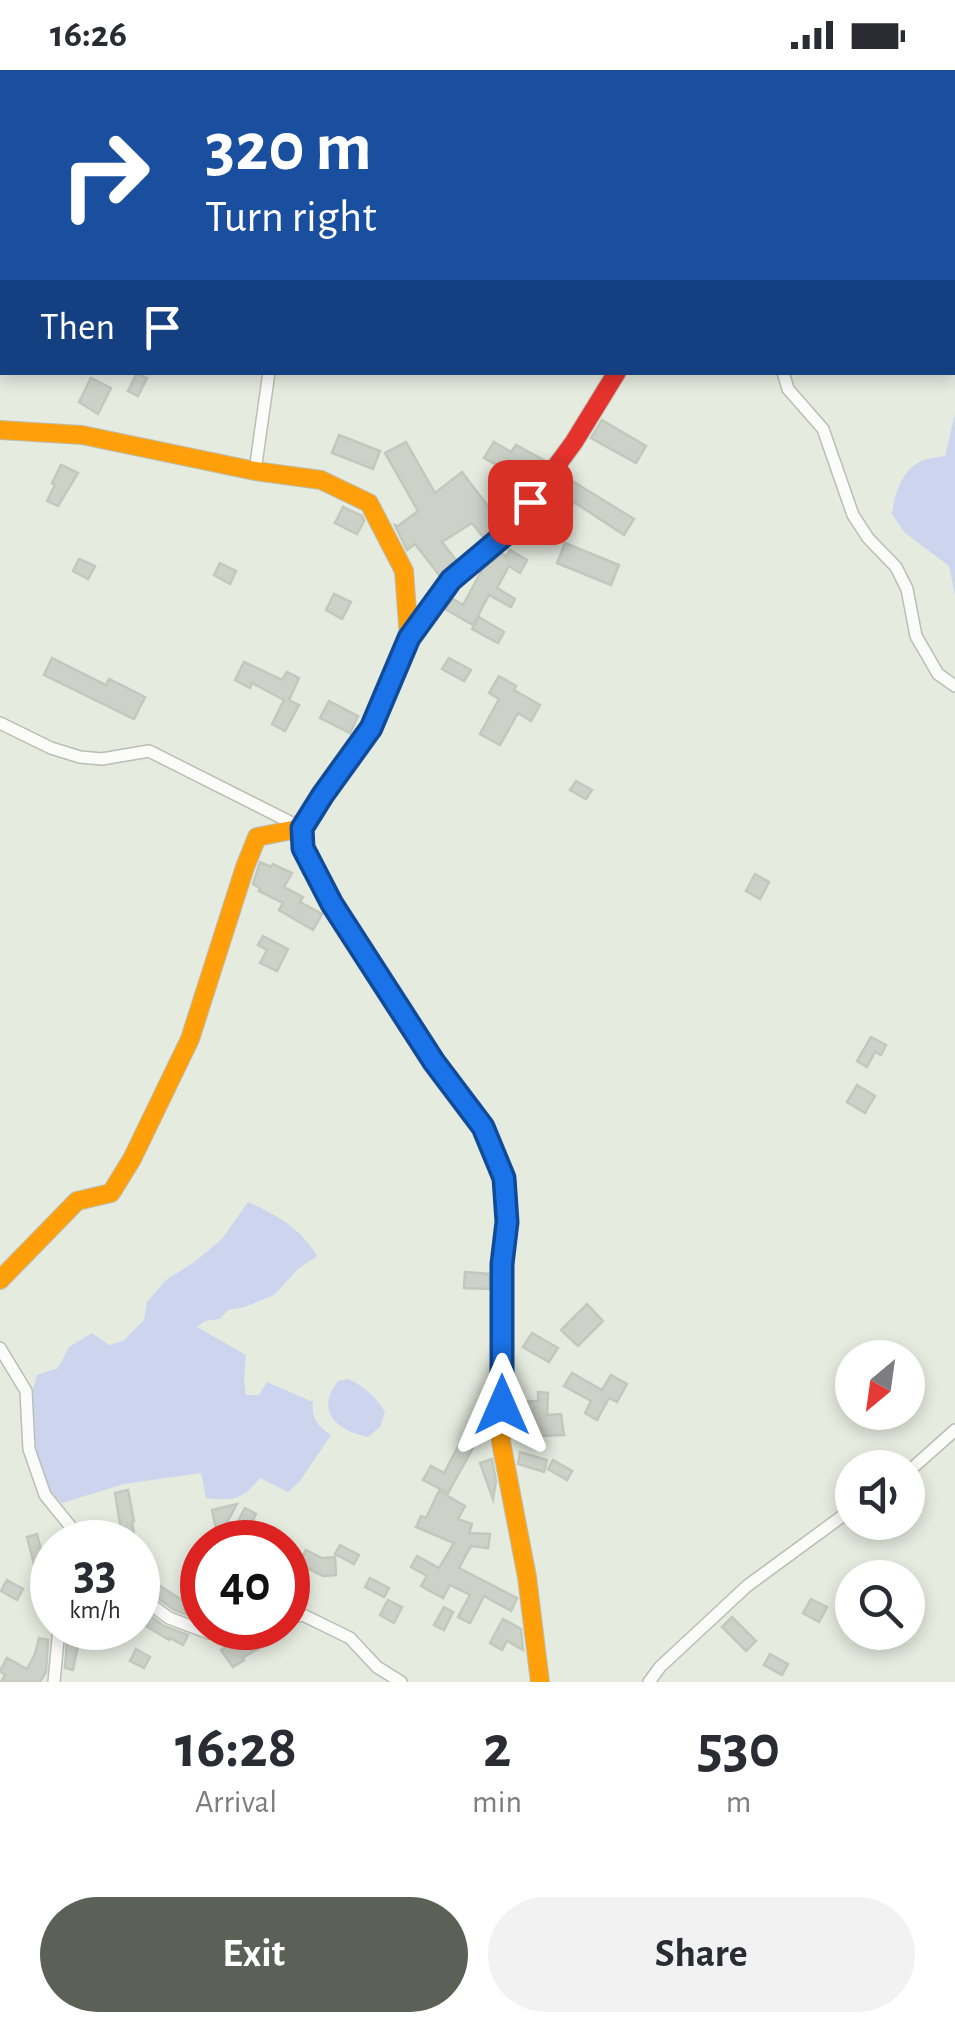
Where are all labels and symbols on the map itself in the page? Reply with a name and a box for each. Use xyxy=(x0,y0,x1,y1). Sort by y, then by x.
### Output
pin xyxy=(488,460,573,545)
north arrow xyxy=(835,1340,925,1430)
position arrow xyxy=(450,1353,554,1457)
speed limit sign: 40 xyxy=(180,1520,310,1650)

